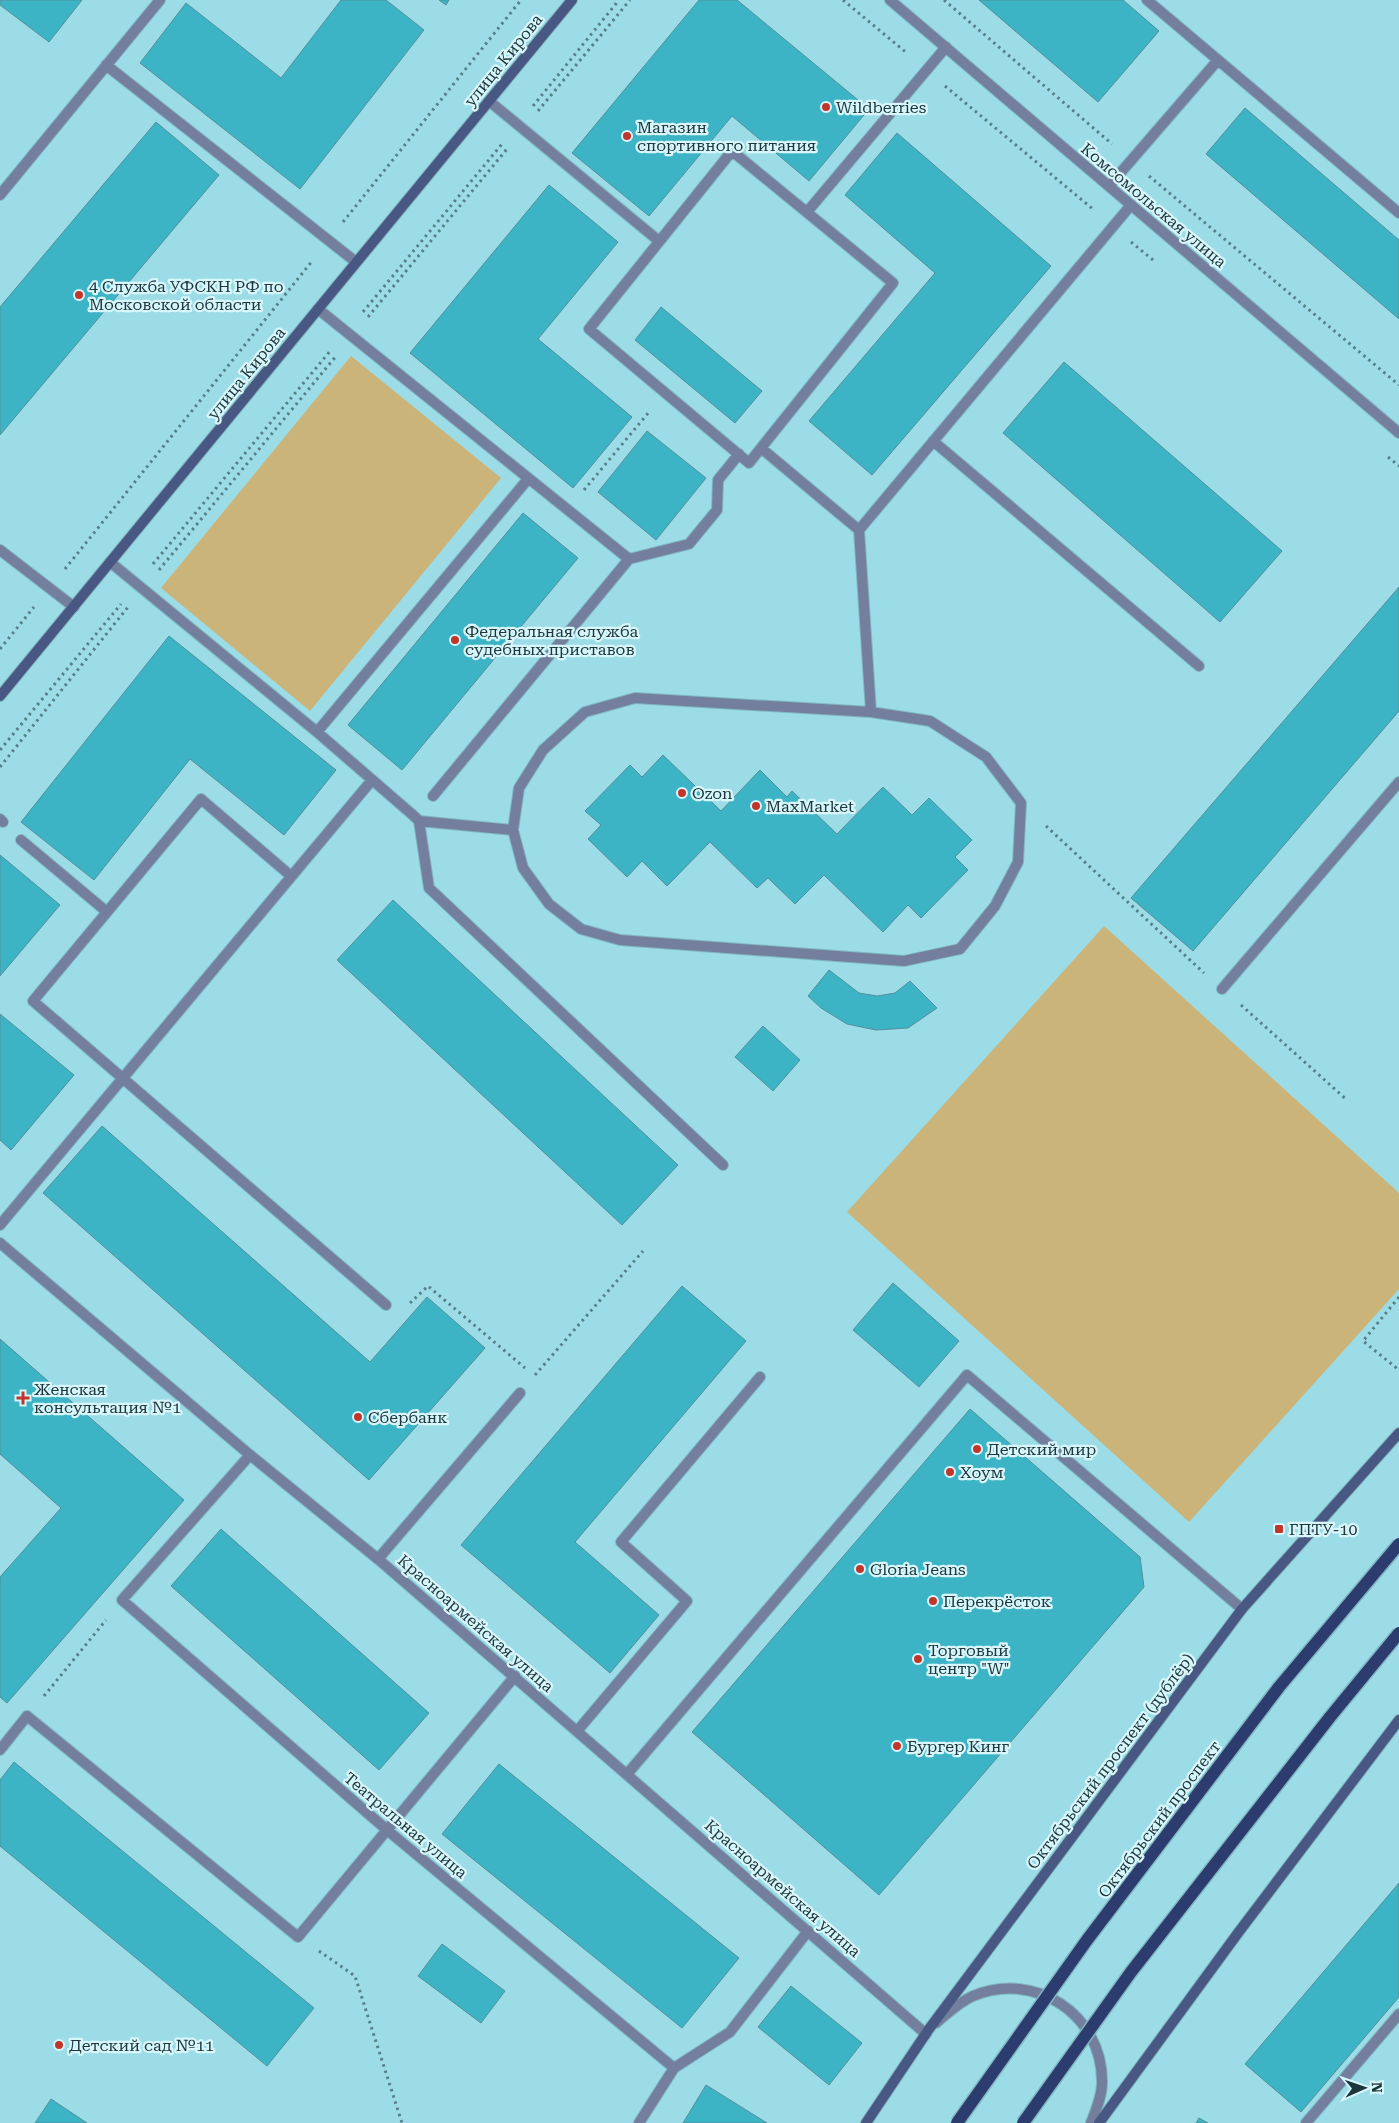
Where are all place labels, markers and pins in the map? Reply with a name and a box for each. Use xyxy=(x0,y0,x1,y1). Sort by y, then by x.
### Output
place label: Wildberries xyxy=(836,98,927,117)
marker: Wildberries xyxy=(820,101,832,113)
place label: Магазин спортивного питания xyxy=(637,118,816,155)
marker: Магазин спортивного питания xyxy=(621,130,633,142)
place label: 4 Служба УФСКН РФ по Московской области xyxy=(89,277,284,314)
marker: 4 Служба УФСКН РФ по Московской области xyxy=(73,289,85,301)
place label: Федеральная служба судебных приставов xyxy=(465,622,639,659)
marker: Федеральная служба судебных приставов xyxy=(449,634,461,646)
place label: Ozon xyxy=(692,784,732,803)
marker: Ozon xyxy=(676,787,688,799)
place label: MaxMarket xyxy=(766,797,854,816)
marker: MaxMarket xyxy=(750,800,762,812)
place label: Женская консультация №1 xyxy=(34,1380,181,1417)
marker: Женская консультация №1 xyxy=(16,1391,30,1405)
place label: Сбербанк xyxy=(368,1408,447,1427)
marker: Сбербанк xyxy=(352,1411,364,1423)
place label: Детский мир xyxy=(987,1440,1096,1459)
marker: Детский мир xyxy=(971,1443,983,1455)
place label: Хоум xyxy=(960,1463,1003,1482)
marker: Хоум xyxy=(944,1466,956,1478)
place label: ГПТУ-10 xyxy=(1289,1520,1357,1539)
marker: ГПТУ-10 xyxy=(1273,1523,1285,1535)
place label: Gloria Jeans xyxy=(870,1560,966,1579)
marker: Gloria Jeans xyxy=(854,1563,866,1575)
place label: Перекрёсток xyxy=(943,1592,1051,1611)
marker: Перекрёсток xyxy=(927,1595,939,1607)
place label: Торговый центр "W" xyxy=(928,1641,1010,1678)
marker: Торговый центр "W" xyxy=(912,1653,924,1665)
place label: Бургер Кинг xyxy=(907,1737,1010,1756)
marker: Бургер Кинг xyxy=(891,1740,903,1752)
place label: Детский сад №11 xyxy=(69,2036,214,2055)
marker: Детский сад №11 xyxy=(53,2039,65,2051)

